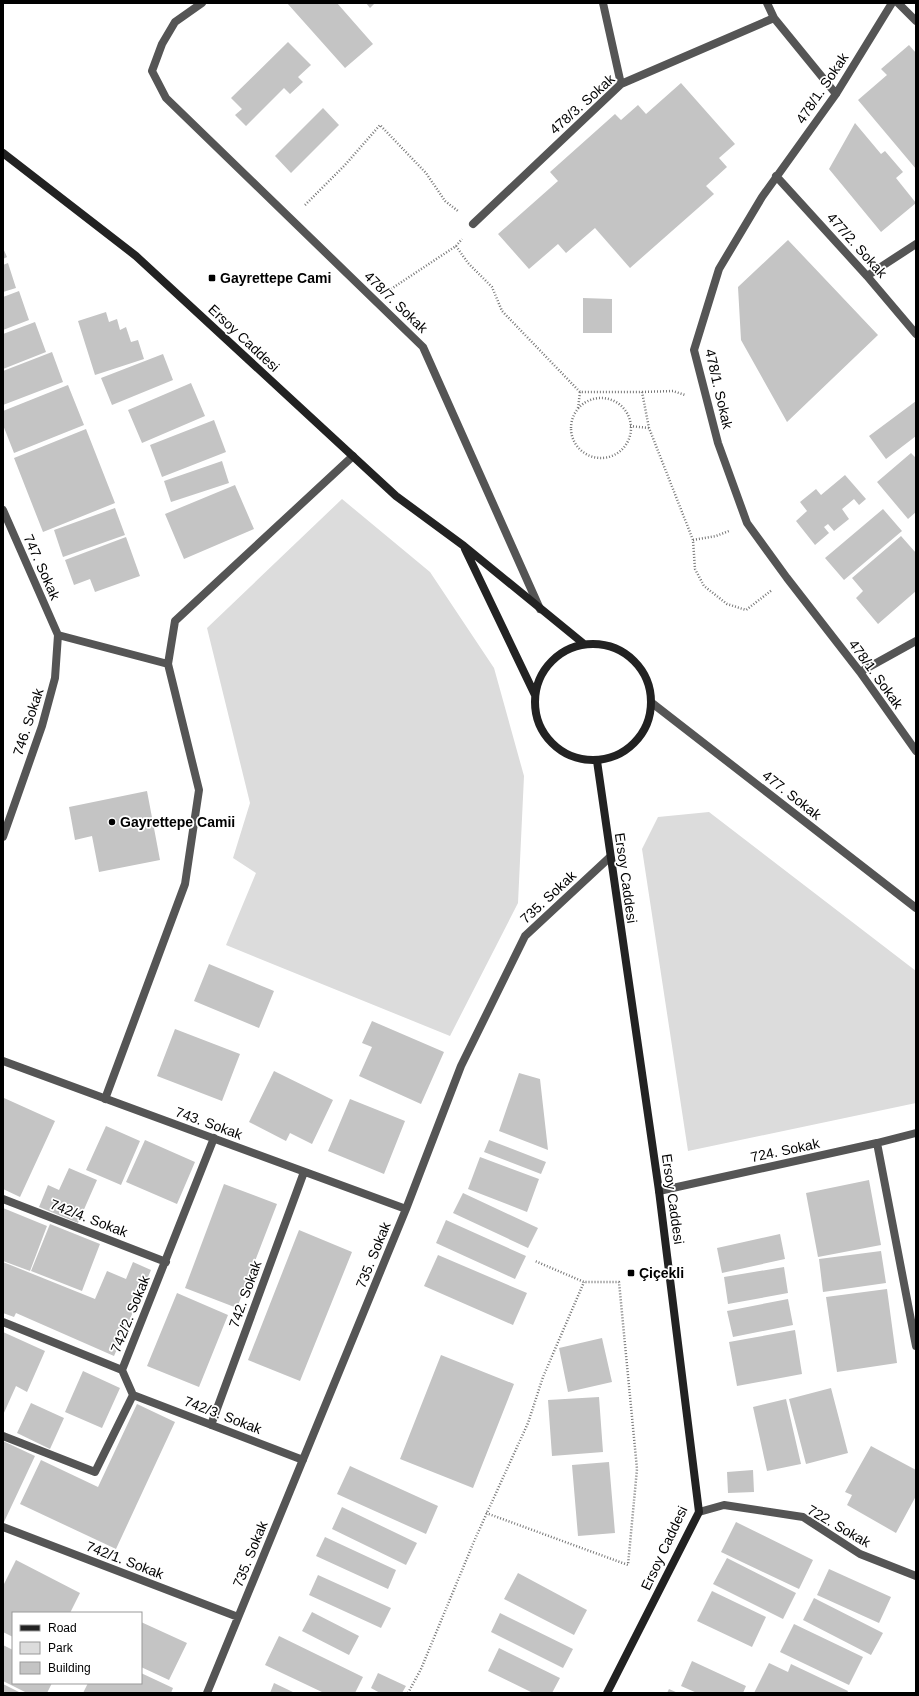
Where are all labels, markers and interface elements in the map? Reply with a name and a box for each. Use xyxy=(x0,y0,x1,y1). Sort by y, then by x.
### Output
street label: 478/1. Sokak xyxy=(793,49,852,126)
street label: 478/3. Sokak xyxy=(546,70,618,137)
street label: 477/2. Sokak xyxy=(824,209,891,281)
street label: 478/7. Sokak xyxy=(361,268,432,337)
place label: Gayrettepe Cami xyxy=(220,270,331,286)
marker: Gayrettepe Cami xyxy=(207,273,217,283)
street label: Ersoy Caddesi xyxy=(205,301,283,375)
street label: 478/1. Sokak xyxy=(702,347,736,432)
street label: 747. Sokak xyxy=(20,532,64,603)
street label: 478/1. Sokak xyxy=(846,636,907,713)
street label: 746. Sokak xyxy=(10,685,47,758)
street label: 477. Sokak xyxy=(759,767,825,823)
place label: Gayrettepe Camii xyxy=(120,814,235,830)
marker: Gayrettepe Camii xyxy=(107,817,117,827)
street label: Ersoy Caddesi xyxy=(612,832,640,924)
street label: 735. Sokak xyxy=(517,867,580,927)
street label: 743. Sokak xyxy=(173,1104,246,1143)
street label: 724. Sokak xyxy=(749,1135,822,1165)
street label: Ersoy Caddesi xyxy=(659,1153,687,1245)
street label: 742/4. Sokak xyxy=(48,1196,131,1240)
street label: 735. Sokak xyxy=(352,1219,394,1290)
street label: 742. Sokak xyxy=(226,1257,265,1330)
place label: Çiçekli xyxy=(639,1265,684,1281)
marker: Çiçekli xyxy=(626,1268,636,1278)
street label: 742/2. Sokak xyxy=(107,1272,153,1355)
street label: 742/3. Sokak xyxy=(182,1393,265,1437)
street label: 722. Sokak xyxy=(805,1502,874,1551)
street label: Ersoy Caddesi xyxy=(638,1503,690,1593)
street label: 735. Sokak xyxy=(229,1518,271,1589)
street label: 742/1. Sokak xyxy=(84,1538,167,1582)
legend xyxy=(12,1612,142,1684)
text: Road xyxy=(48,1621,77,1635)
text: Park xyxy=(48,1641,74,1655)
text: Building xyxy=(48,1661,91,1675)

